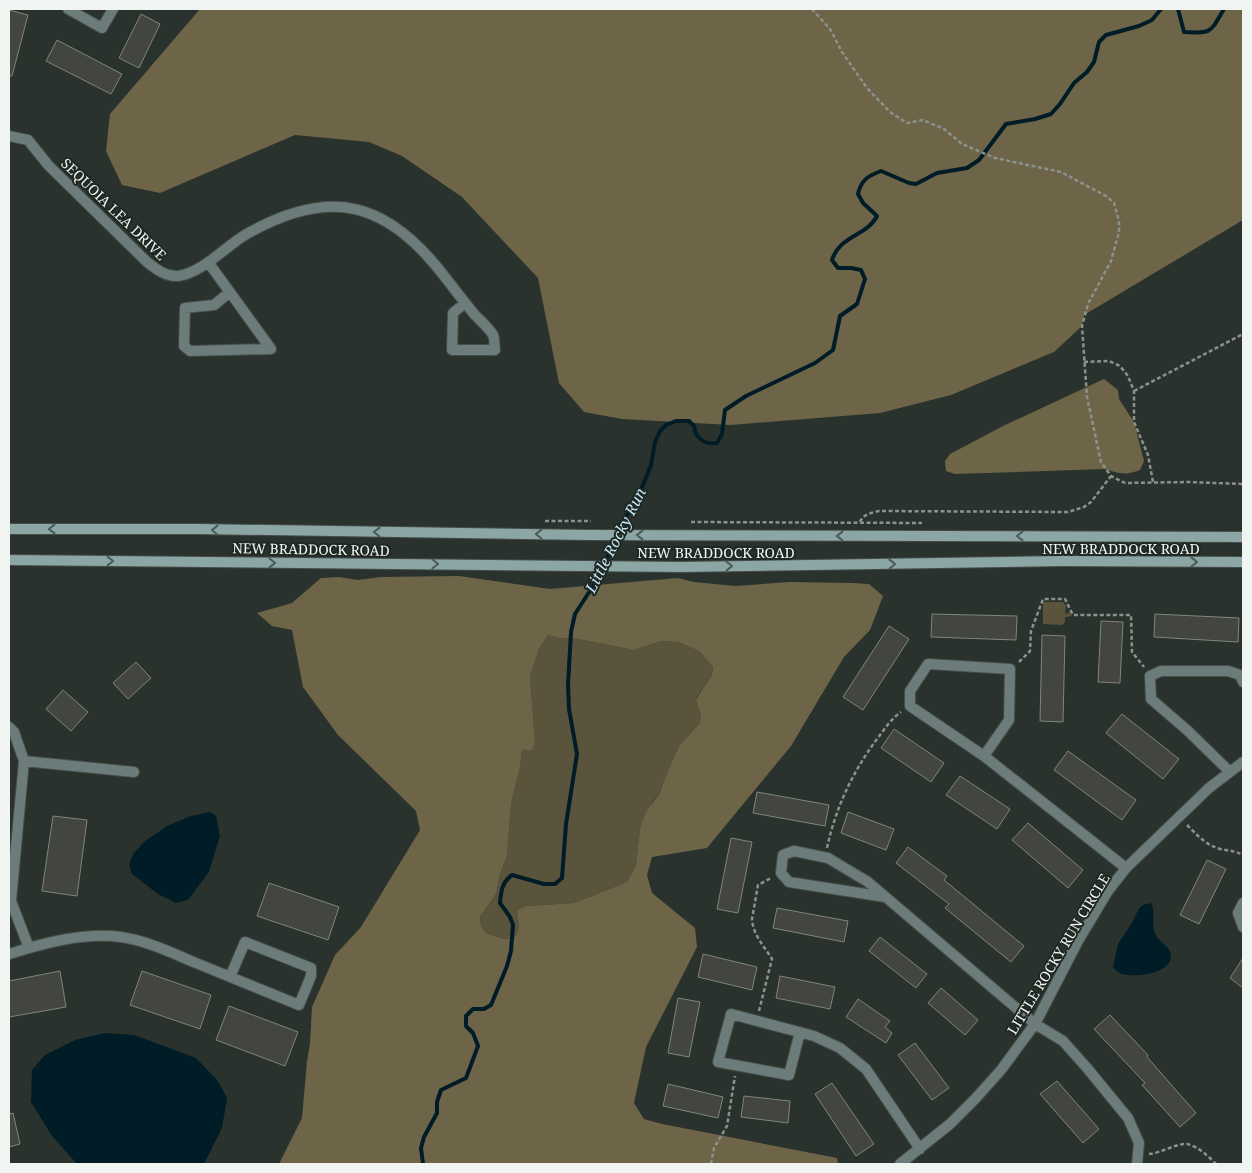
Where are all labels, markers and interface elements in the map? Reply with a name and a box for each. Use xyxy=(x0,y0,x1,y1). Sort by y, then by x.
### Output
street label: SEQUOIA LEA DRIVE xyxy=(57,154,171,264)
water label: Little Rocky Run xyxy=(580,484,650,597)
one-way arrow xyxy=(48,524,56,534)
one-way arrow xyxy=(210,524,218,535)
one-way arrow xyxy=(373,527,380,537)
one-way arrow xyxy=(535,529,543,539)
one-way arrow xyxy=(636,530,644,540)
one-way arrow xyxy=(835,531,843,541)
one-way arrow xyxy=(1015,531,1023,541)
street label: NEW BRADDOCK ROAD xyxy=(232,538,390,560)
street label: NEW BRADDOCK ROAD xyxy=(1042,539,1200,558)
street label: NEW BRADDOCK ROAD xyxy=(637,543,795,562)
one-way arrow xyxy=(106,556,114,566)
one-way arrow xyxy=(1191,557,1199,567)
one-way arrow xyxy=(269,558,277,568)
one-way arrow xyxy=(431,559,439,570)
one-way arrow xyxy=(888,559,896,569)
one-way arrow xyxy=(726,561,734,571)
street label: LITTLE ROCKY RUN CIRCLE xyxy=(1002,870,1114,1038)

